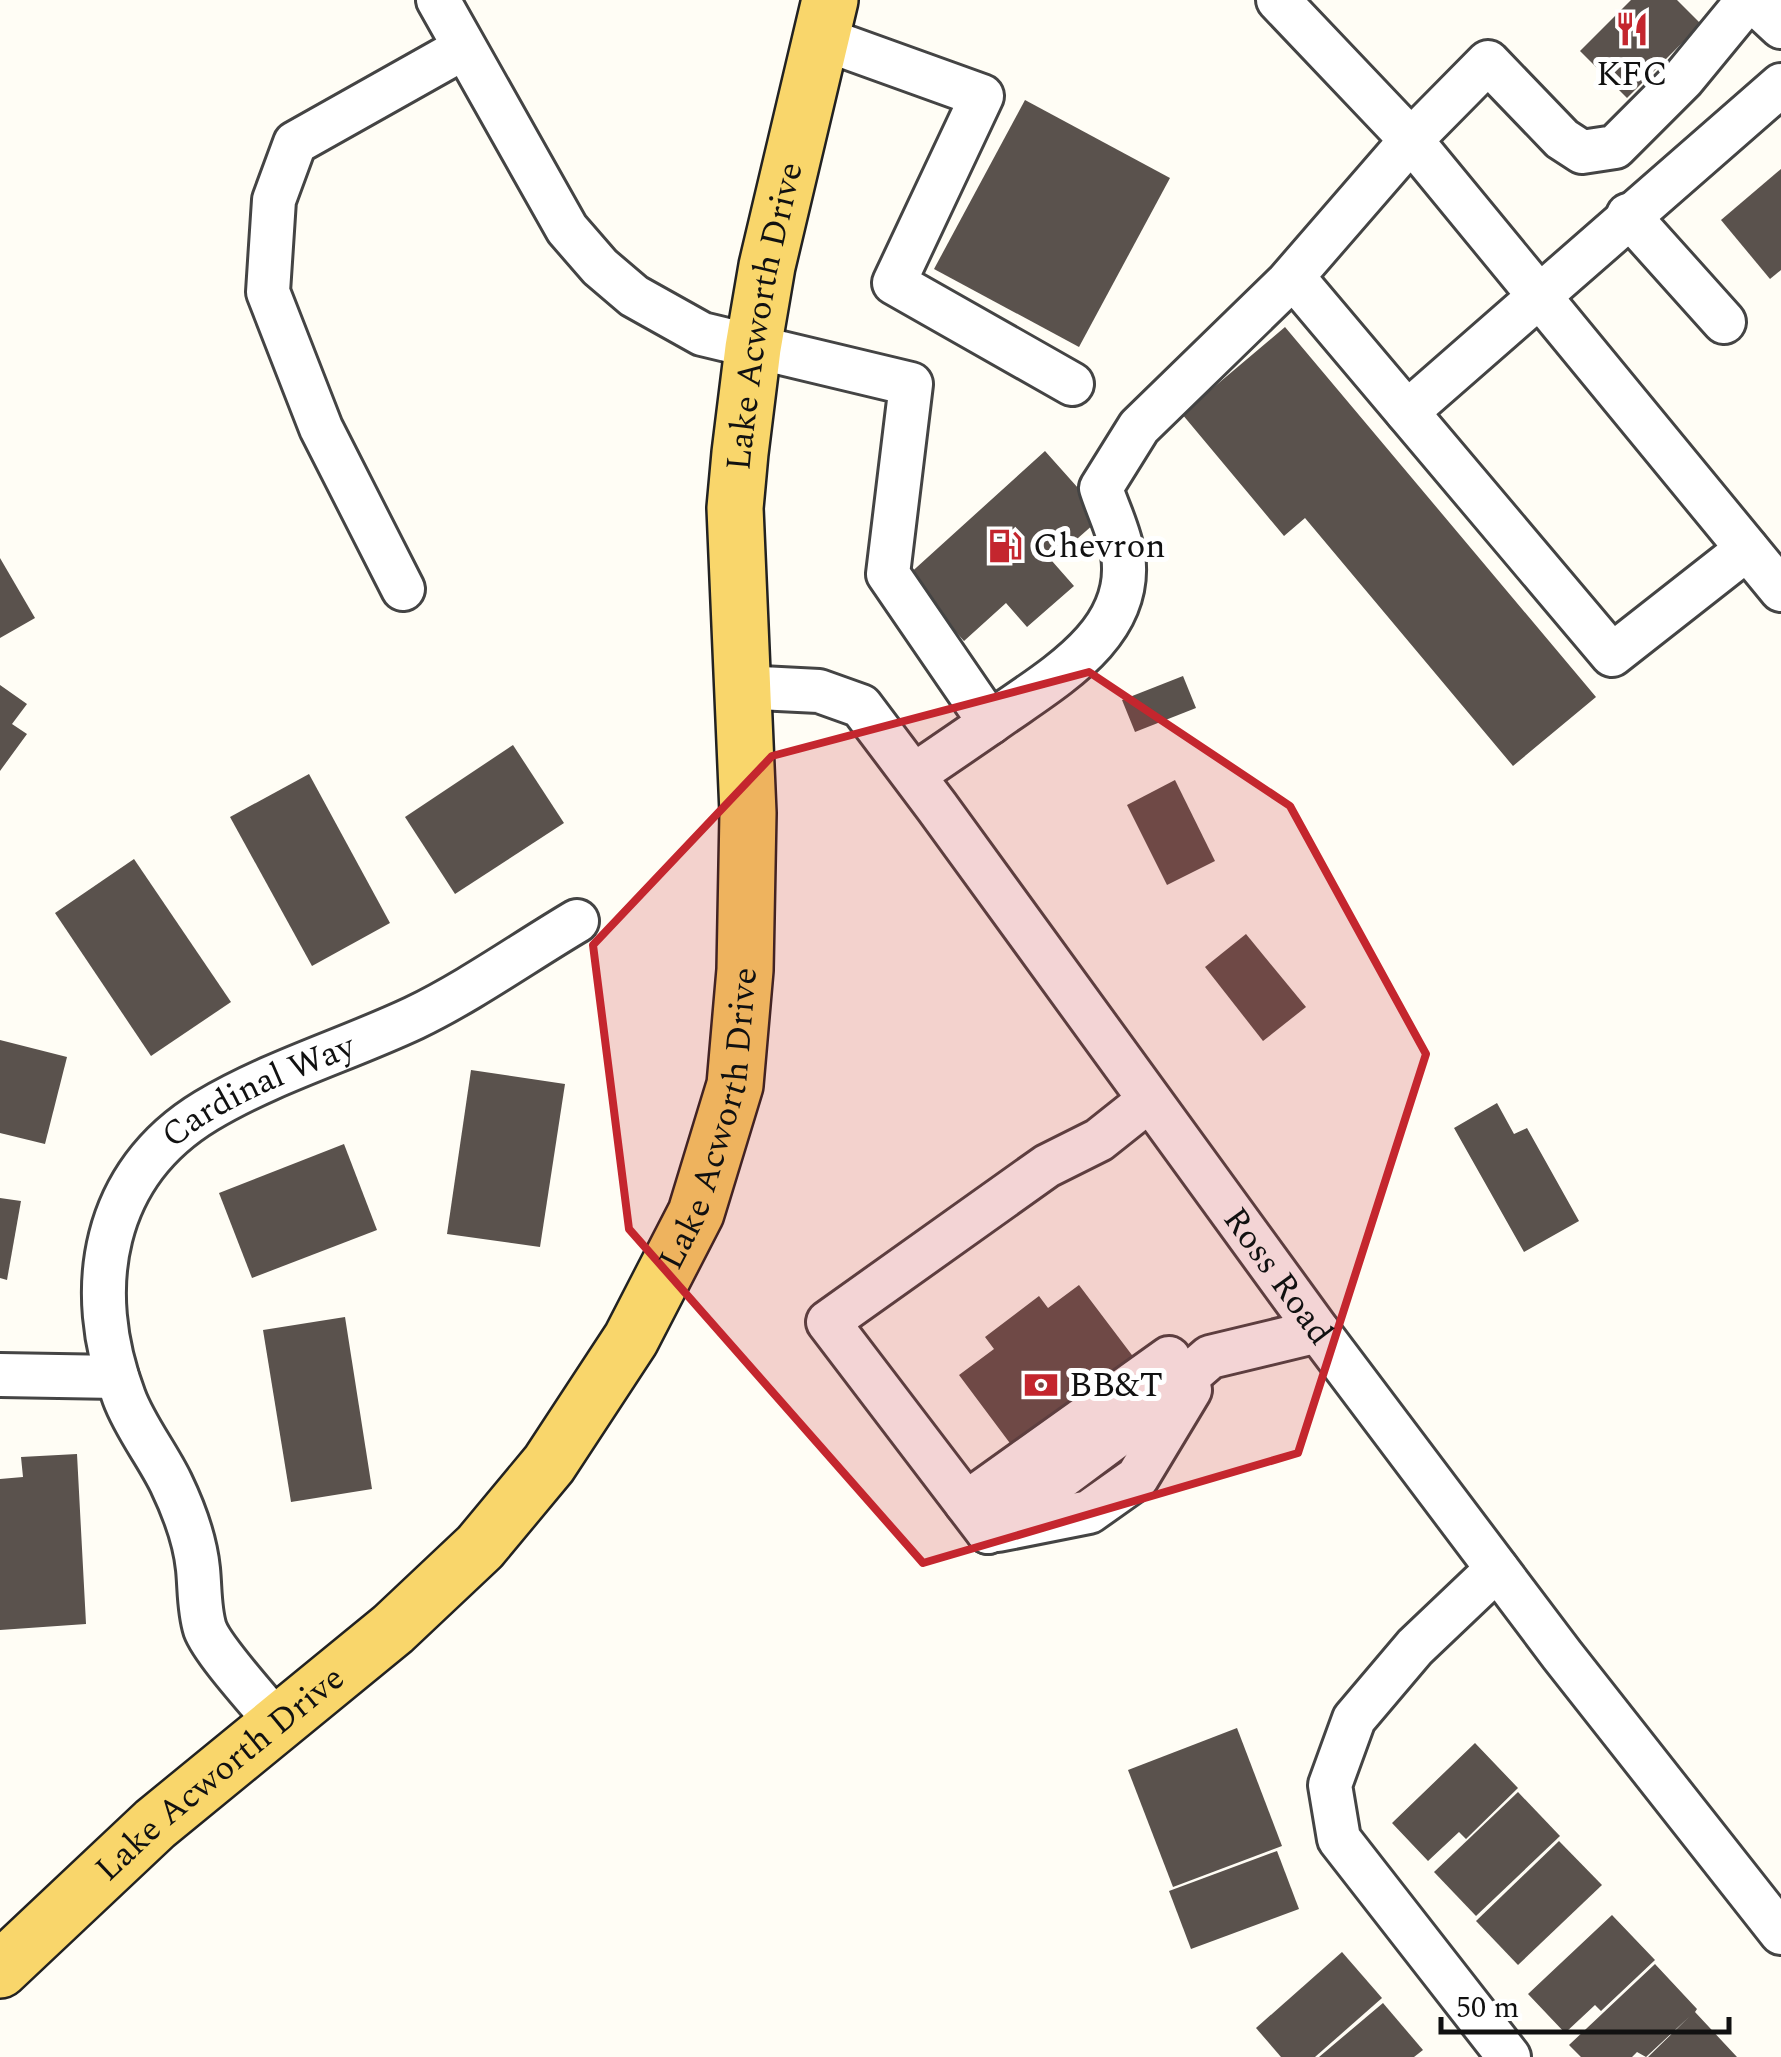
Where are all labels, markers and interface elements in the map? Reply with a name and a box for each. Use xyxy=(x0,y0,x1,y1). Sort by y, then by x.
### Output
restaurant icon: KFC xyxy=(1613,10,1651,48)
place label: KFC xyxy=(1596,48,1668,101)
street label: Lake Acworth Drive xyxy=(712,157,817,473)
place label: Chevron xyxy=(1033,520,1166,573)
fuel station icon: Chevron xyxy=(986,527,1024,565)
street label: Lake Acworth Drive xyxy=(645,965,772,1279)
street label: Cardinal Way xyxy=(149,1019,364,1161)
street label: Ross Road xyxy=(1210,1196,1346,1356)
place label: BB&T xyxy=(1069,1359,1163,1412)
bank icon: BB&T xyxy=(1022,1366,1060,1404)
street label: Lake Acworth Drive xyxy=(83,1652,356,1894)
scale bar xyxy=(1441,1972,1728,2034)
text: 50 m xyxy=(1456,1985,1519,2031)

